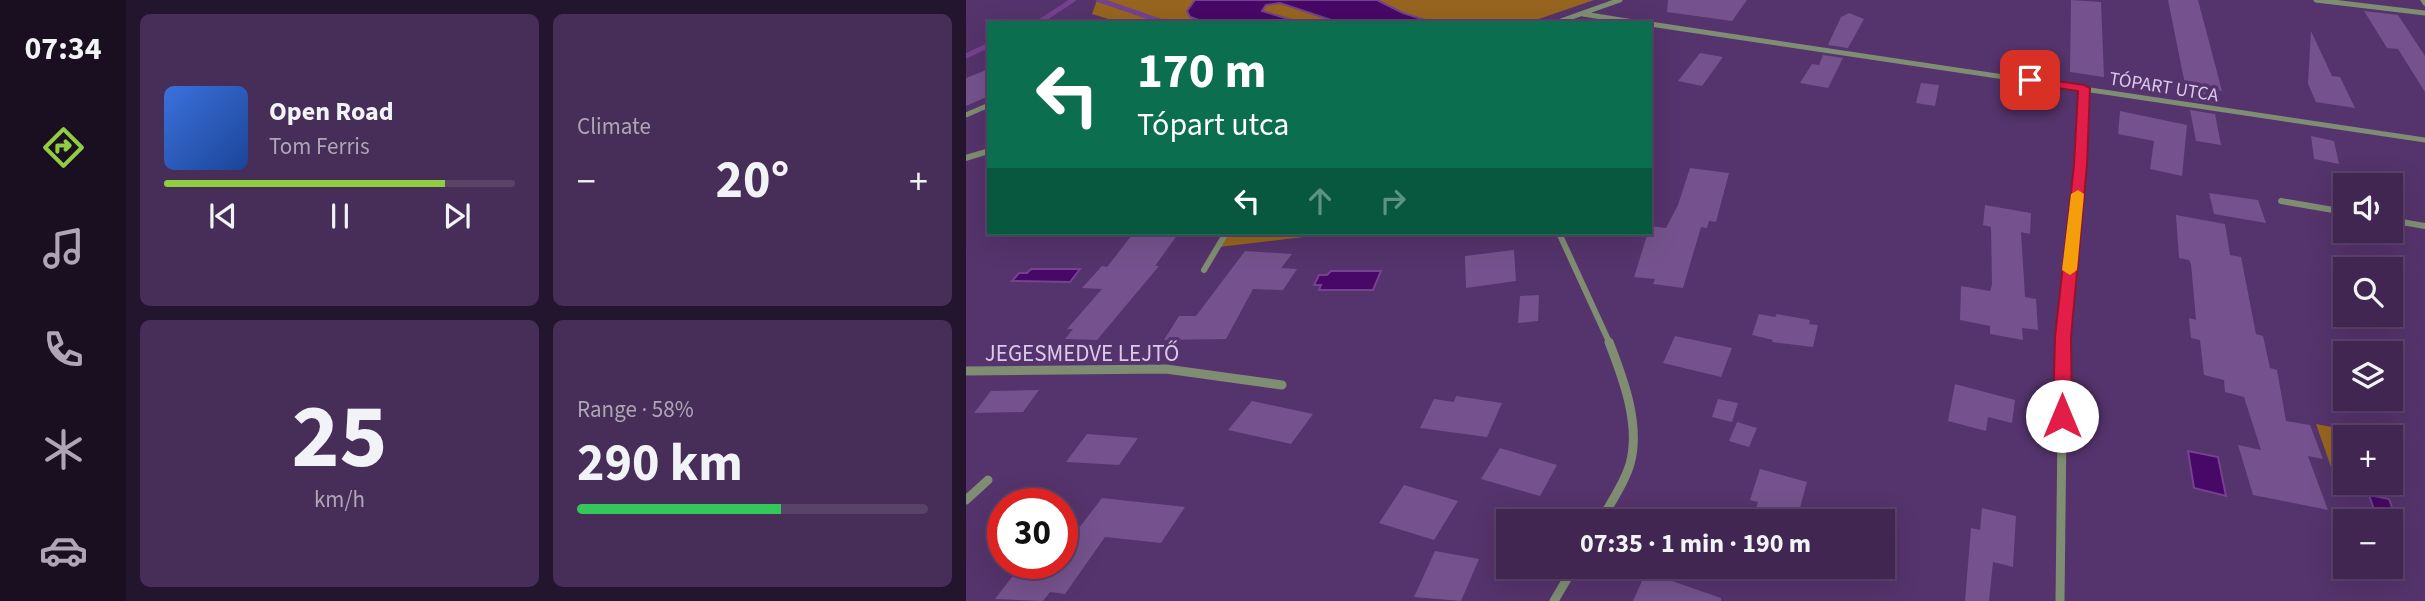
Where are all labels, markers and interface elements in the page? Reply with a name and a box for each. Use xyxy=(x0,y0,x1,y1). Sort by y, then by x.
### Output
text: 07:34 xyxy=(24,26,102,72)
text: 170 m xyxy=(1137,37,1266,107)
icon: left xyxy=(1022,49,1113,140)
pin xyxy=(2000,50,2060,110)
icon: arrive xyxy=(2011,61,2049,99)
street label: TÓPART UTCA xyxy=(2107,66,2221,110)
text: Open Road xyxy=(269,93,394,130)
text: Tópart utca xyxy=(1137,102,1289,148)
text: Climate xyxy=(577,110,651,143)
icon: directions xyxy=(39,123,88,172)
text: Tom Ferris xyxy=(269,130,370,163)
text: 20° xyxy=(716,144,789,218)
text: − xyxy=(577,155,596,209)
text: + xyxy=(909,155,928,209)
map controls xyxy=(2333,173,2403,579)
button: sound xyxy=(2333,173,2403,243)
icon: left xyxy=(1228,182,1266,220)
icon: ahead xyxy=(1301,182,1339,220)
icon: right xyxy=(1374,182,1412,220)
icon: previous xyxy=(204,197,242,235)
icon: pause xyxy=(321,197,359,235)
icon: next xyxy=(438,197,476,235)
icon: music xyxy=(39,224,88,273)
button: search xyxy=(2333,257,2403,327)
icon: phone xyxy=(39,325,88,374)
street label: JEGESMEDVE LEJTŐ xyxy=(985,337,1179,370)
button: layers xyxy=(2333,341,2403,411)
text: 25 xyxy=(291,373,388,502)
position arrow xyxy=(2025,379,2099,453)
text: Range · 58% xyxy=(577,393,694,426)
icon: climate xyxy=(39,425,88,474)
button: + xyxy=(2333,425,2403,495)
text: 290 km xyxy=(577,427,743,501)
text: km/h xyxy=(314,483,365,516)
speed limit sign: 30 xyxy=(987,488,1078,579)
button: − xyxy=(2333,509,2403,579)
text: 07:35 · 1 min · 190 m xyxy=(1580,525,1811,562)
icon: car xyxy=(39,526,88,575)

